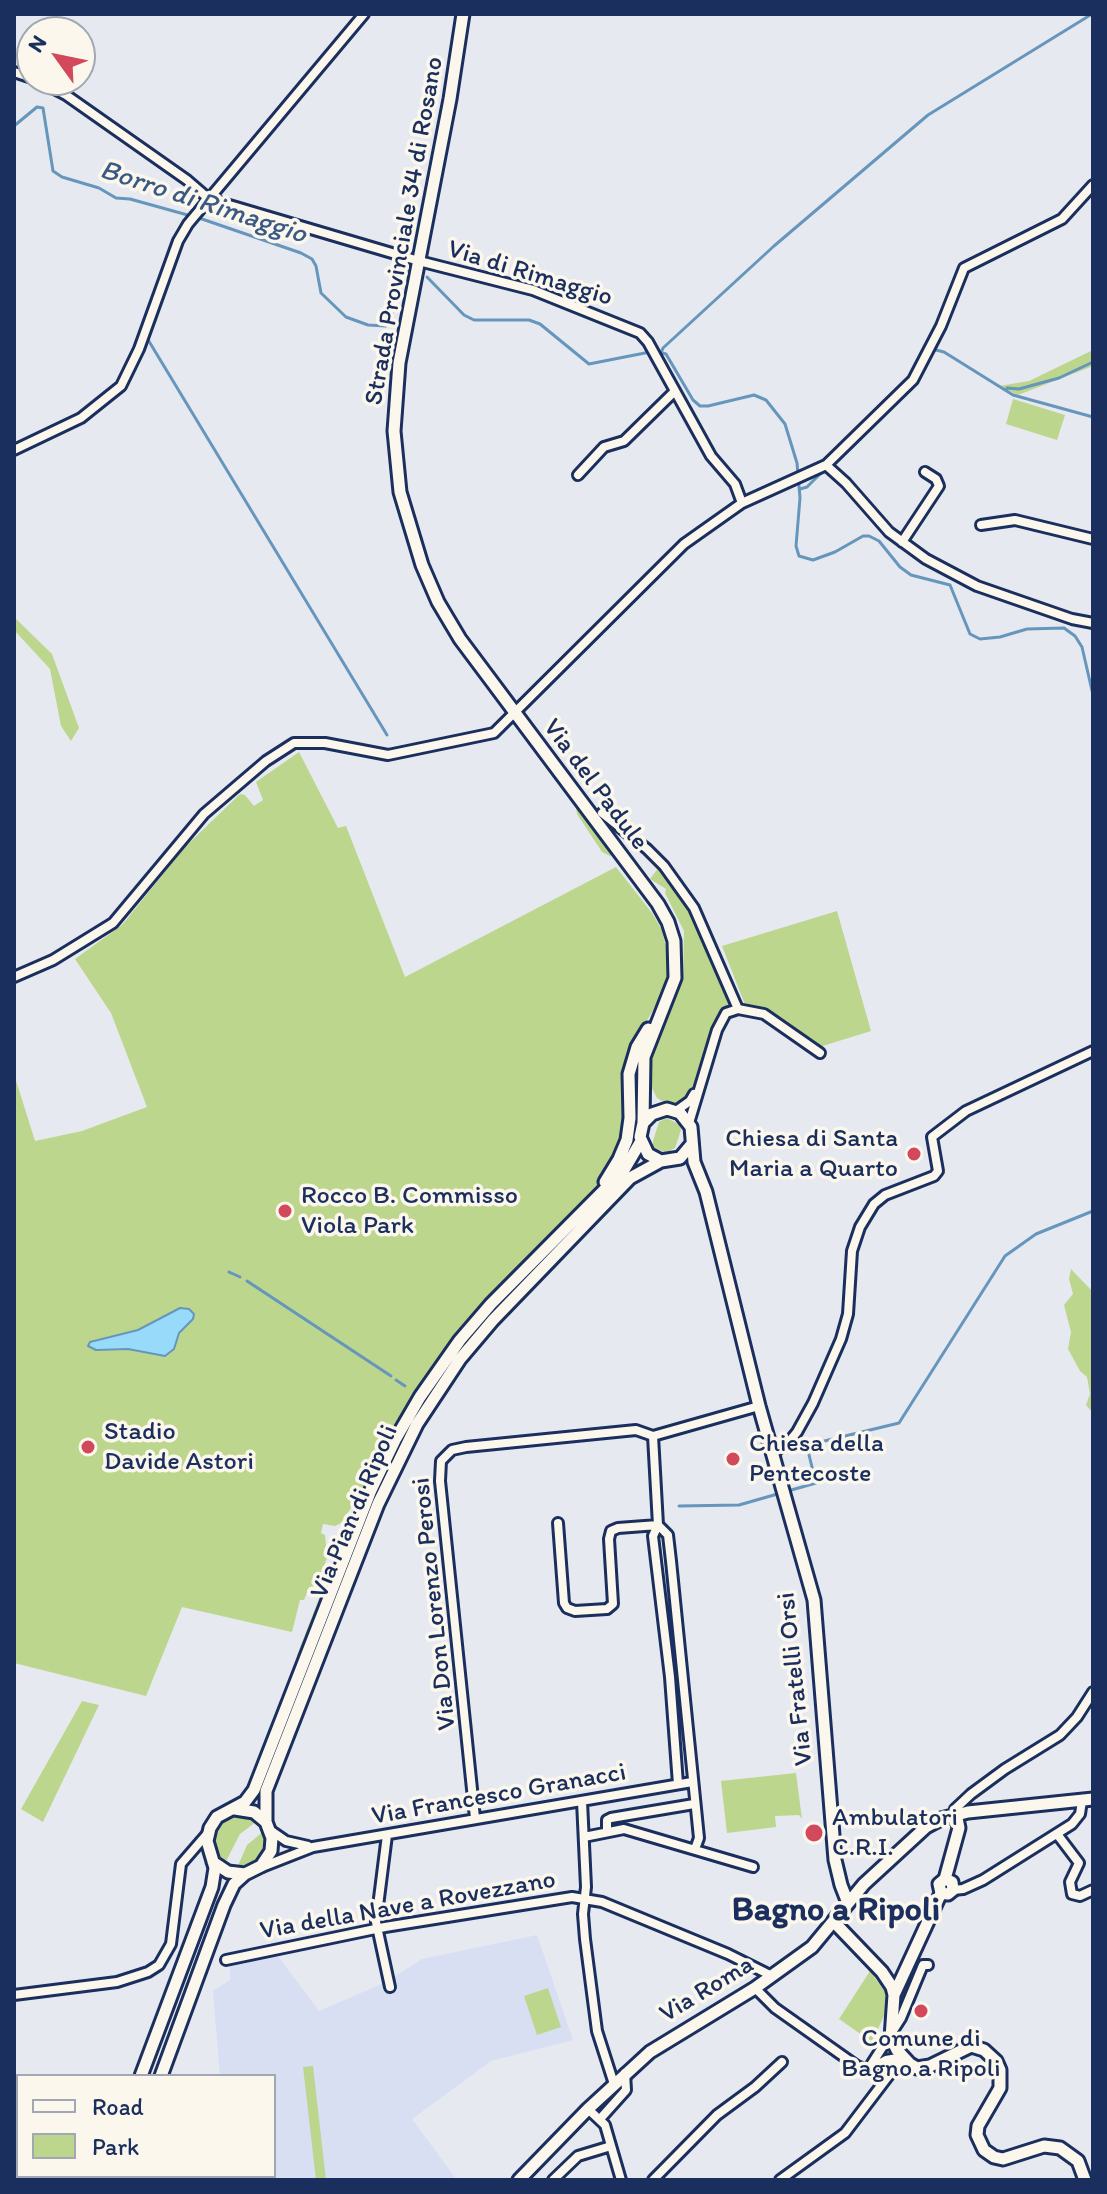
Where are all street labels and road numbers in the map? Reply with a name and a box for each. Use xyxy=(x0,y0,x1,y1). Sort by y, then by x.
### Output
street label: Strada Provinciale 34 di Rosano xyxy=(359,54,451,408)
street label: Via di Rimaggio xyxy=(444,234,616,314)
street label: Via del Padule xyxy=(535,713,655,857)
street label: Via Pian di Ripoli xyxy=(304,1420,406,1604)
street label: Via Don Lorenzo Perosi xyxy=(406,1476,464,1732)
street label: Via Fratelli Orsi xyxy=(771,1591,821,1767)
street label: Via Francesco Granacci xyxy=(369,1757,629,1833)
street label: Via della Nave a Rovezzano xyxy=(258,1865,558,1947)
street label: Via Roma xyxy=(654,1950,760,2030)

